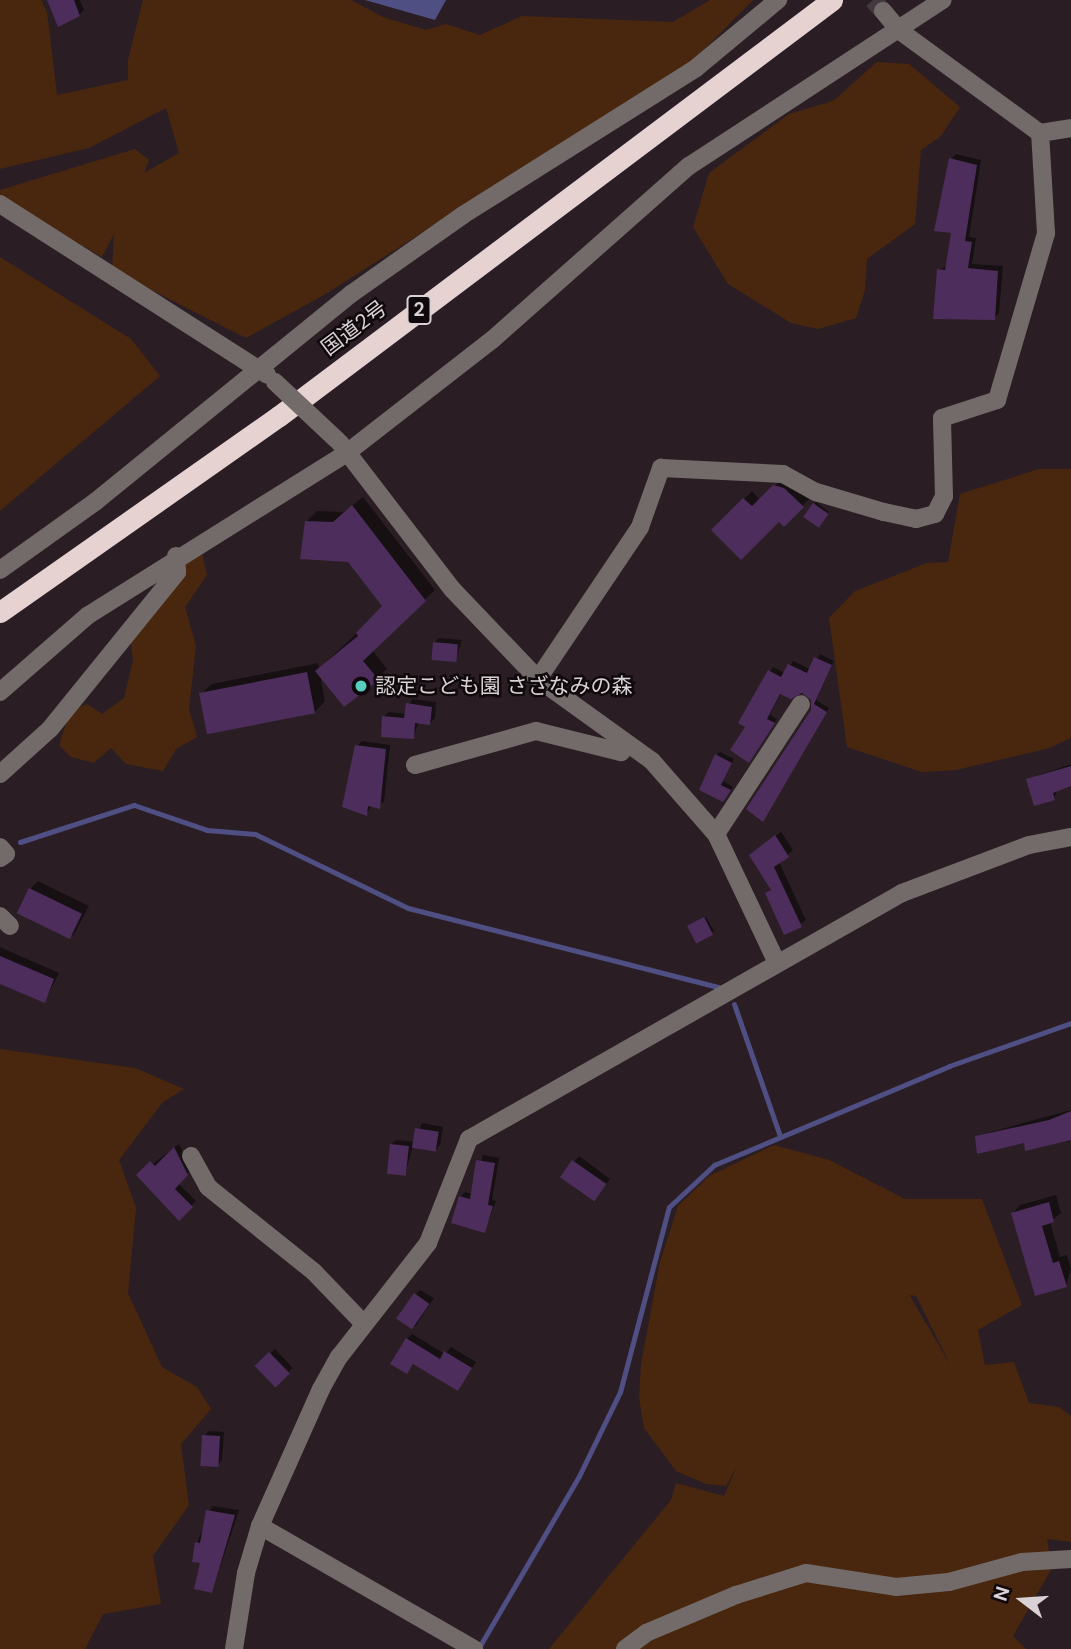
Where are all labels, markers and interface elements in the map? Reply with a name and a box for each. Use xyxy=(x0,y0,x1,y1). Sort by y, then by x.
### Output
road number: 2 xyxy=(405,294,433,326)
street label: 国道2号 xyxy=(316,295,392,361)
place label: 認定こども園 さざなみの森 xyxy=(375,673,633,699)
marker: 認定こども園 さざなみの森 xyxy=(353,678,369,694)
north arrow xyxy=(987,1565,1057,1635)
text: N xyxy=(987,1583,1015,1604)

